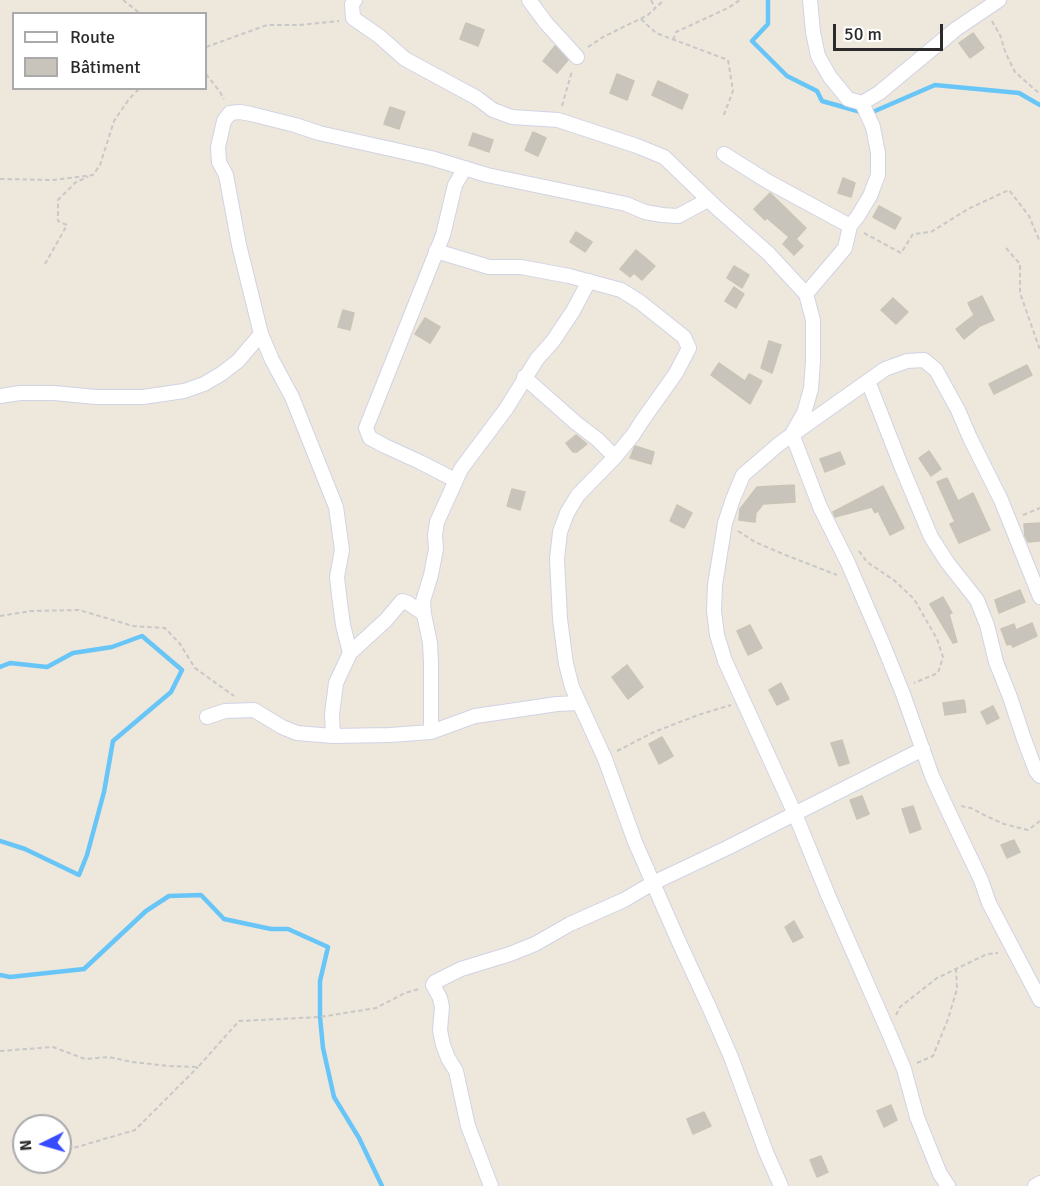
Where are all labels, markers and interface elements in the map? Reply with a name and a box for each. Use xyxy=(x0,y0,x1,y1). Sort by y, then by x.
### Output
legend xyxy=(12,12,207,90)
scale bar xyxy=(836,12,946,50)
text: 50 m xyxy=(844,23,882,45)
text: Route xyxy=(70,26,115,48)
text: Bâtiment xyxy=(70,56,141,78)
north arrow xyxy=(12,1114,72,1174)
text: N xyxy=(16,1139,37,1152)

